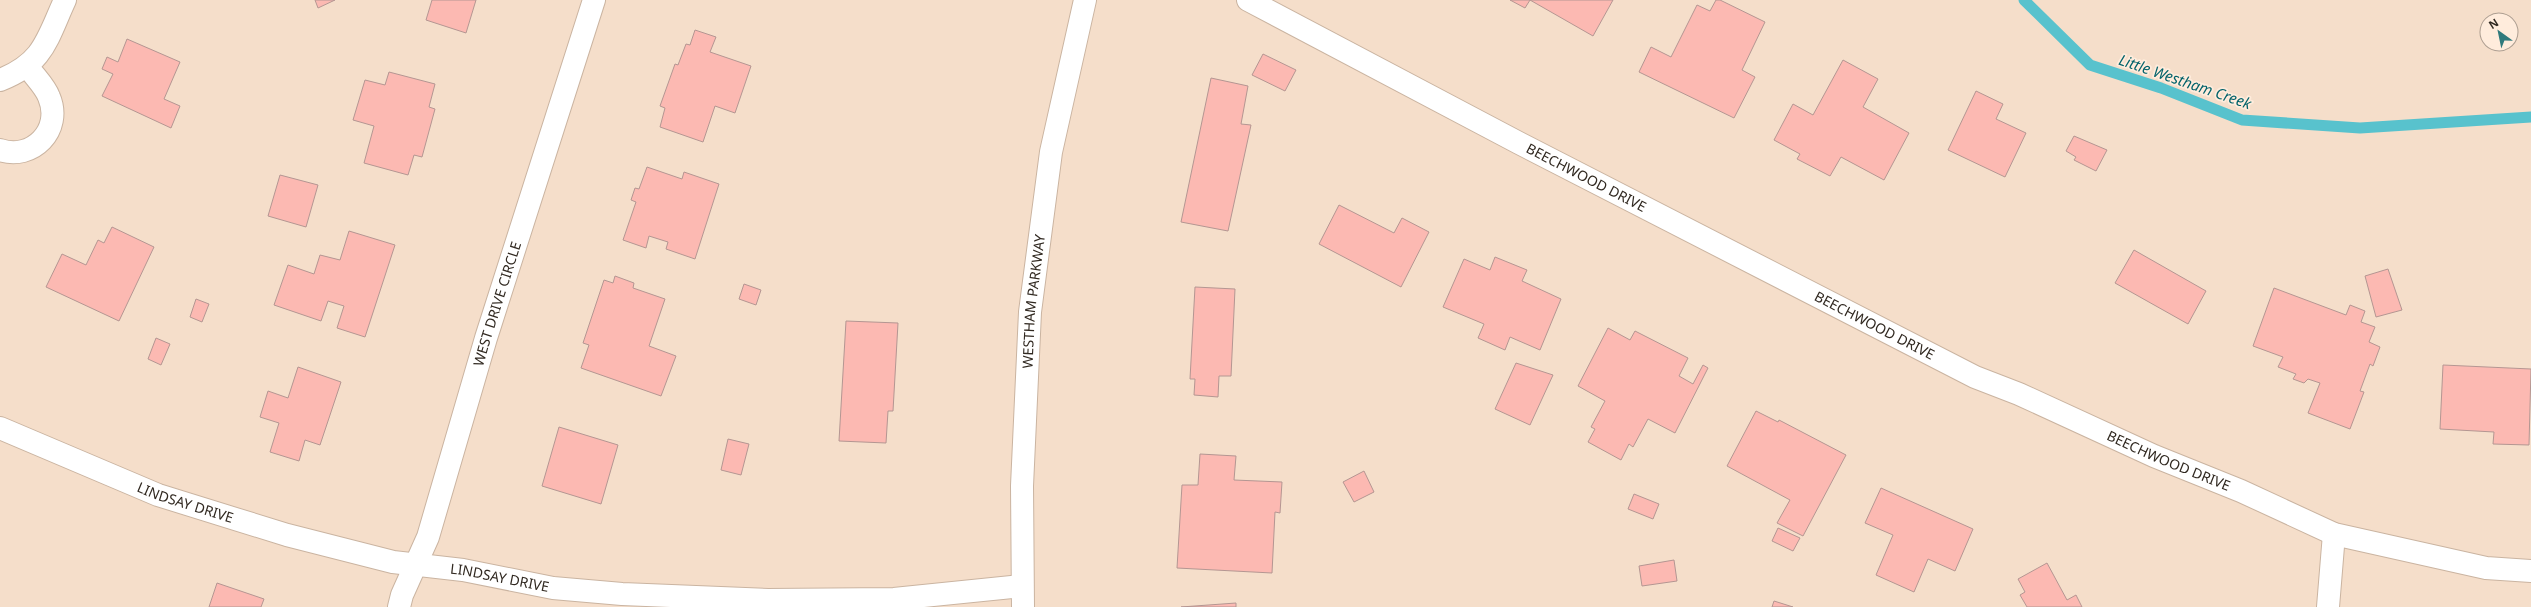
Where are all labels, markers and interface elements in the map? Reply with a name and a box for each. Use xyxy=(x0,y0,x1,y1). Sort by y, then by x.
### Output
north arrow xyxy=(2479,12,2519,52)
text: N xyxy=(2485,14,2501,32)
water label: Little Westham Creek xyxy=(2116,49,2255,113)
street label: BEECHWOOD DRIVE xyxy=(1523,138,1650,216)
street label: WESTHAM PARKWAY xyxy=(1017,233,1049,369)
street label: WEST DRIVE CIRCLE xyxy=(468,239,525,368)
street label: BEECHWOOD DRIVE xyxy=(1811,286,1938,364)
street label: BEECHWOOD DRIVE xyxy=(2104,426,2233,495)
street label: LINDSAY DRIVE xyxy=(134,477,236,527)
street label: LINDSAY DRIVE xyxy=(449,559,551,596)

